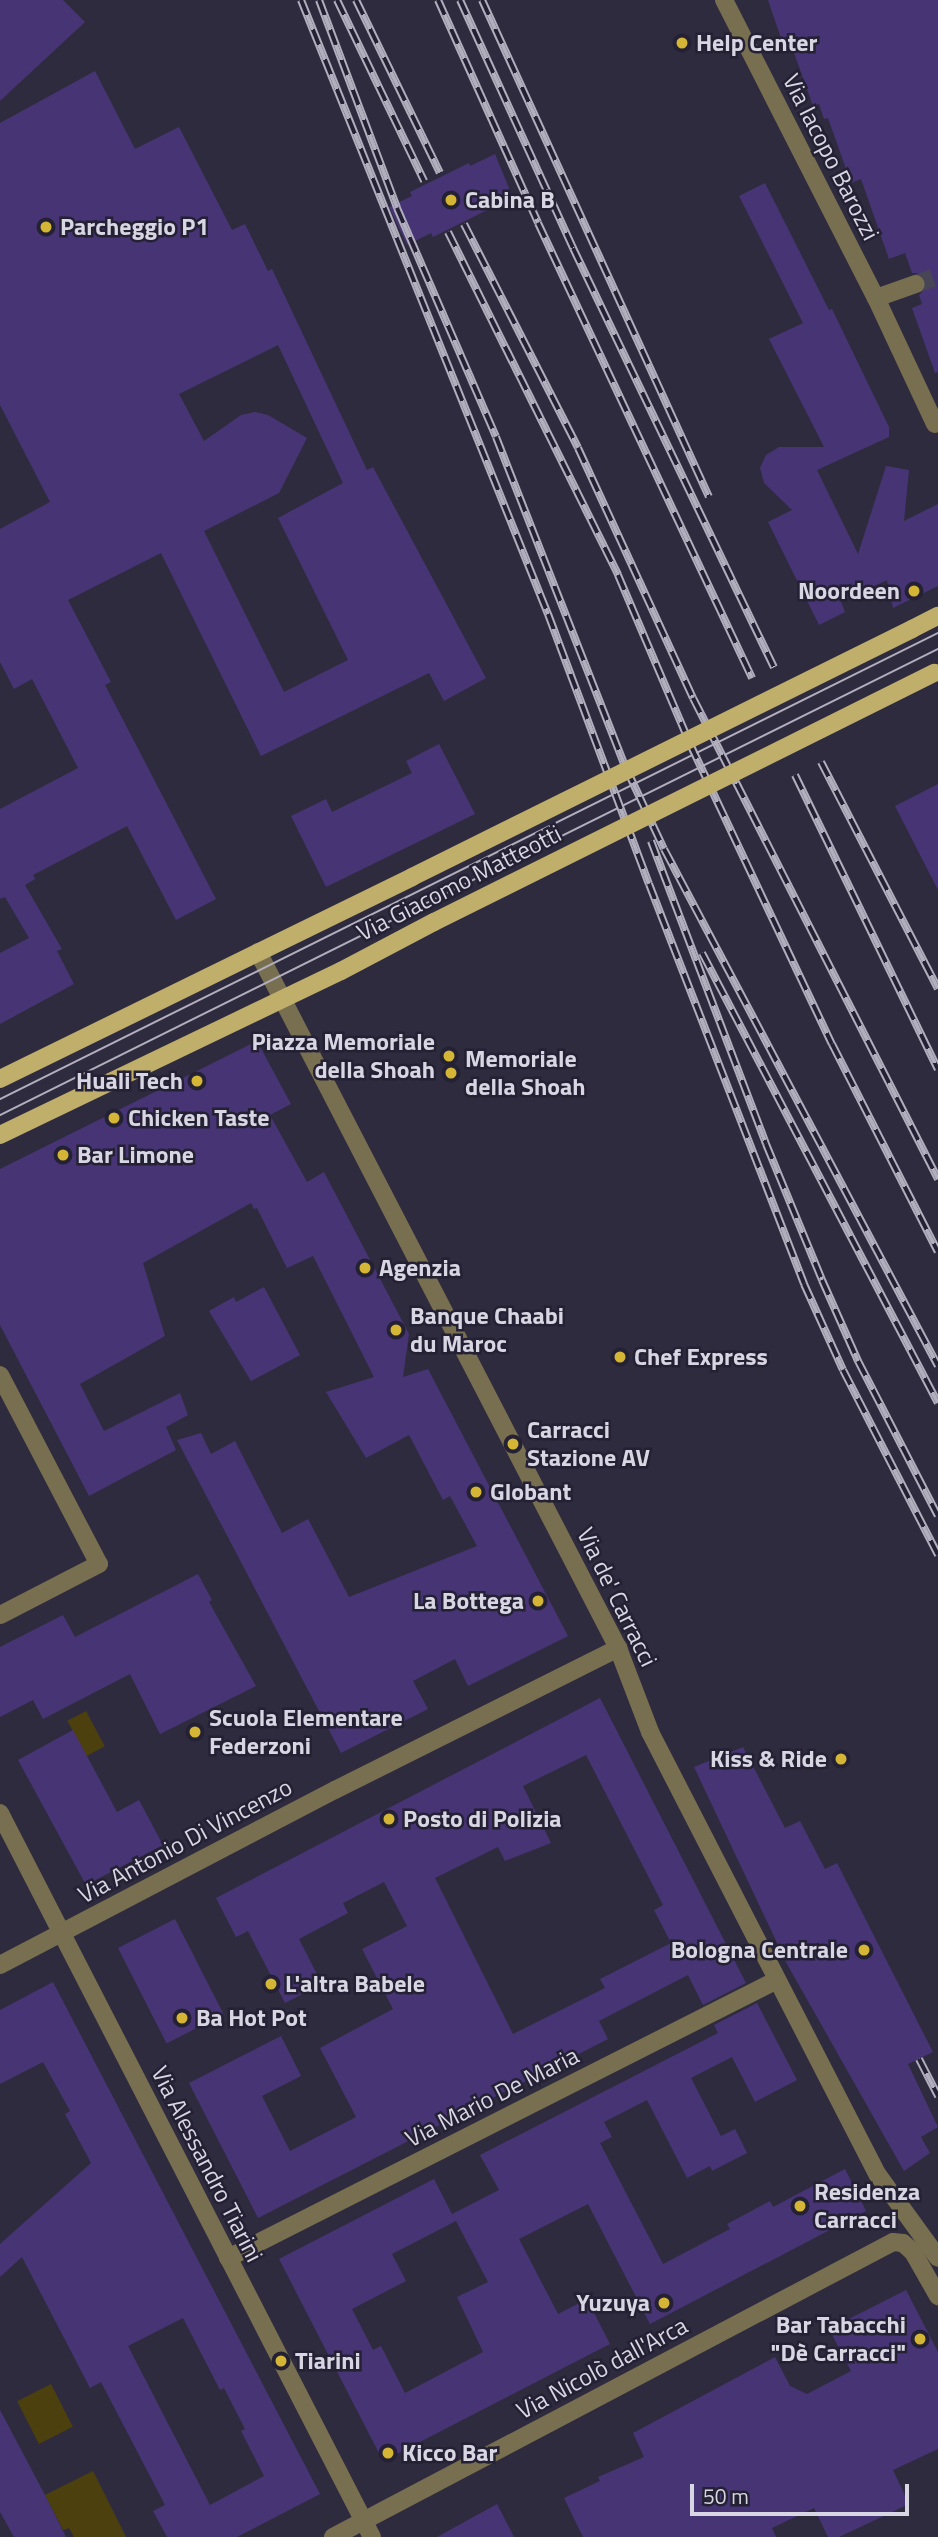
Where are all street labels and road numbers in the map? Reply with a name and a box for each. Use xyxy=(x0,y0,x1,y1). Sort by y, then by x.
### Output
street label: Via Iacopo Barozzi xyxy=(777,69,885,245)
street label: Via Giacomo Matteotti xyxy=(352,819,566,947)
street label: Via de' Carracci xyxy=(571,1523,663,1671)
street label: Via Antonio Di Vincenzo xyxy=(73,1772,297,1910)
street label: Via Mario De Maria xyxy=(400,2041,584,2153)
street label: Via Alessandro Tiarini xyxy=(145,2061,269,2267)
street label: Via Nicolò dall'Arca xyxy=(512,2311,692,2425)

